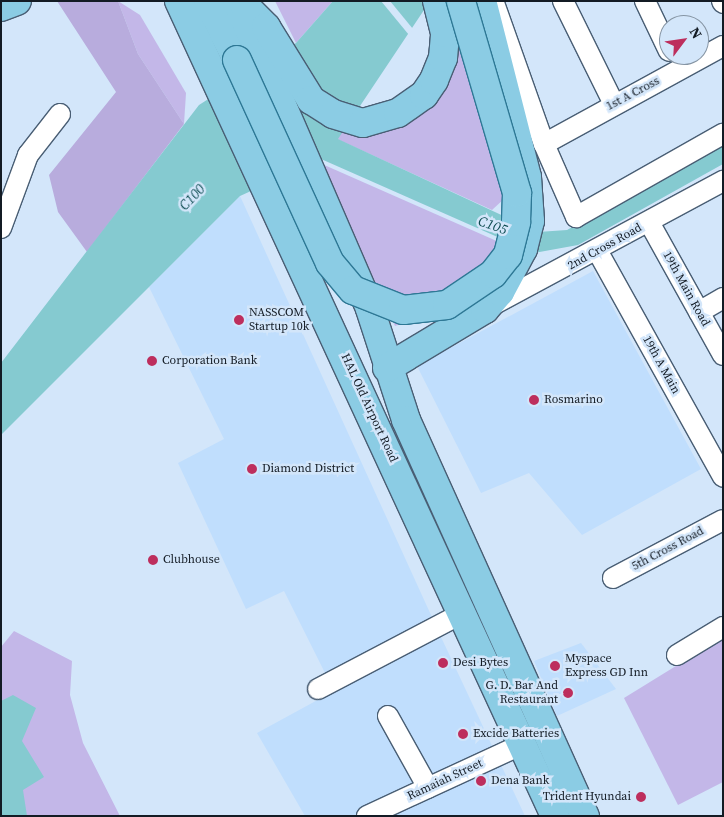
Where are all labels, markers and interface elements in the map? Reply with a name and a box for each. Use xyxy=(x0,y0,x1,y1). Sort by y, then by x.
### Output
north arrow xyxy=(659,15,709,65)
text: N xyxy=(685,23,707,42)
street label: 1st A Cross xyxy=(604,74,662,114)
water label: C100 xyxy=(176,180,208,214)
water label: C105 xyxy=(476,212,510,238)
street label: 2nd Cross Road xyxy=(565,221,645,273)
street label: 19th Main Road xyxy=(659,249,713,329)
place label: NASSCOM Startup 10k xyxy=(249,306,309,334)
marker: NASSCOM Startup 10k xyxy=(233,314,245,326)
street label: 19th A Main xyxy=(639,333,683,397)
street label: HAL Old Airport Road xyxy=(337,351,401,465)
place label: Corporation Bank xyxy=(162,354,257,368)
marker: Corporation Bank xyxy=(146,355,158,367)
place label: Rosmarino xyxy=(544,393,603,407)
marker: Rosmarino xyxy=(528,394,540,406)
place label: Diamond District xyxy=(262,462,354,476)
marker: Diamond District xyxy=(246,463,258,475)
street label: 5th Cross Road xyxy=(630,524,706,574)
place label: Clubhouse xyxy=(163,553,220,567)
marker: Clubhouse xyxy=(147,554,159,566)
place label: Myspace Express GD Inn xyxy=(565,652,648,680)
place label: Desi Bytes xyxy=(453,656,508,670)
marker: Desi Bytes xyxy=(437,657,449,669)
marker: Myspace Express GD Inn xyxy=(549,660,561,672)
place label: G. D. Bar And Restaurant xyxy=(486,679,558,707)
marker: G. D. Bar And Restaurant xyxy=(562,687,574,699)
place label: Excide Batteries xyxy=(473,727,559,741)
marker: Excide Batteries xyxy=(457,728,469,740)
street label: Ramaiah Street xyxy=(405,756,485,804)
place label: Dena Bank xyxy=(491,774,549,788)
marker: Dena Bank xyxy=(475,775,487,787)
place label: Trident Hyundai xyxy=(543,790,631,804)
marker: Trident Hyundai xyxy=(635,791,647,803)

